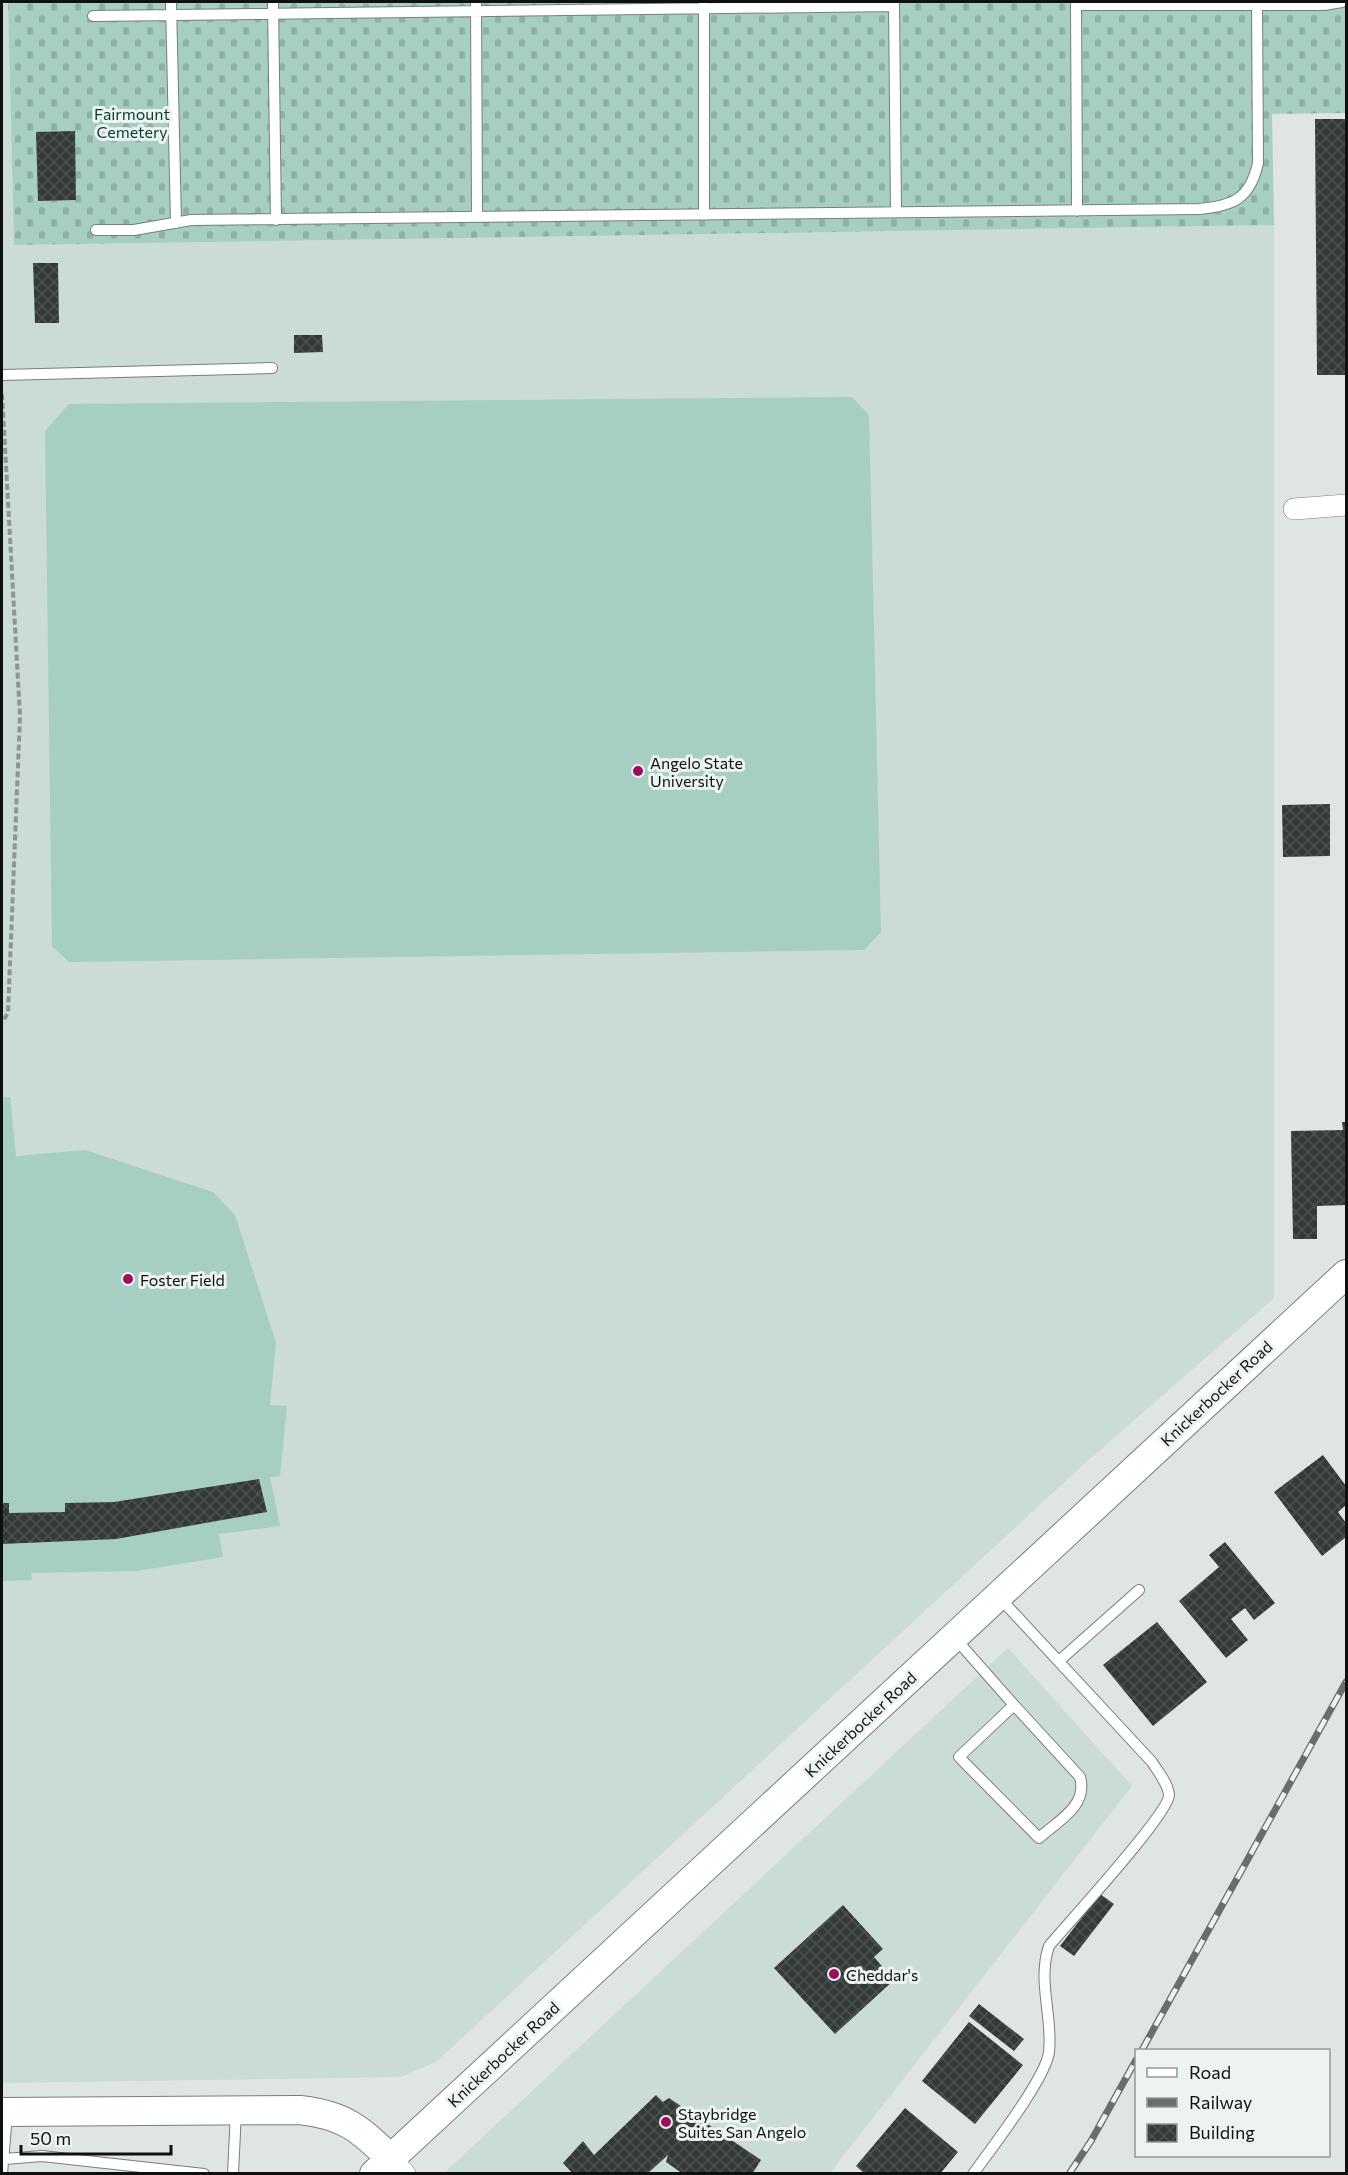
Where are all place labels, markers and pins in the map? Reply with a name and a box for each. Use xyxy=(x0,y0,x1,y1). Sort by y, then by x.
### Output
place label: Angelo State University xyxy=(650,753,743,790)
marker: Angelo State University xyxy=(631,764,645,778)
place label: Foster Field xyxy=(140,1270,225,1289)
marker: Foster Field xyxy=(121,1272,135,1286)
place label: Cheddar's xyxy=(846,1965,918,1984)
marker: Cheddar's xyxy=(827,1967,841,1981)
place label: Staybridge Suites San Angelo xyxy=(678,2104,806,2141)
marker: Staybridge Suites San Angelo xyxy=(659,2115,673,2129)

